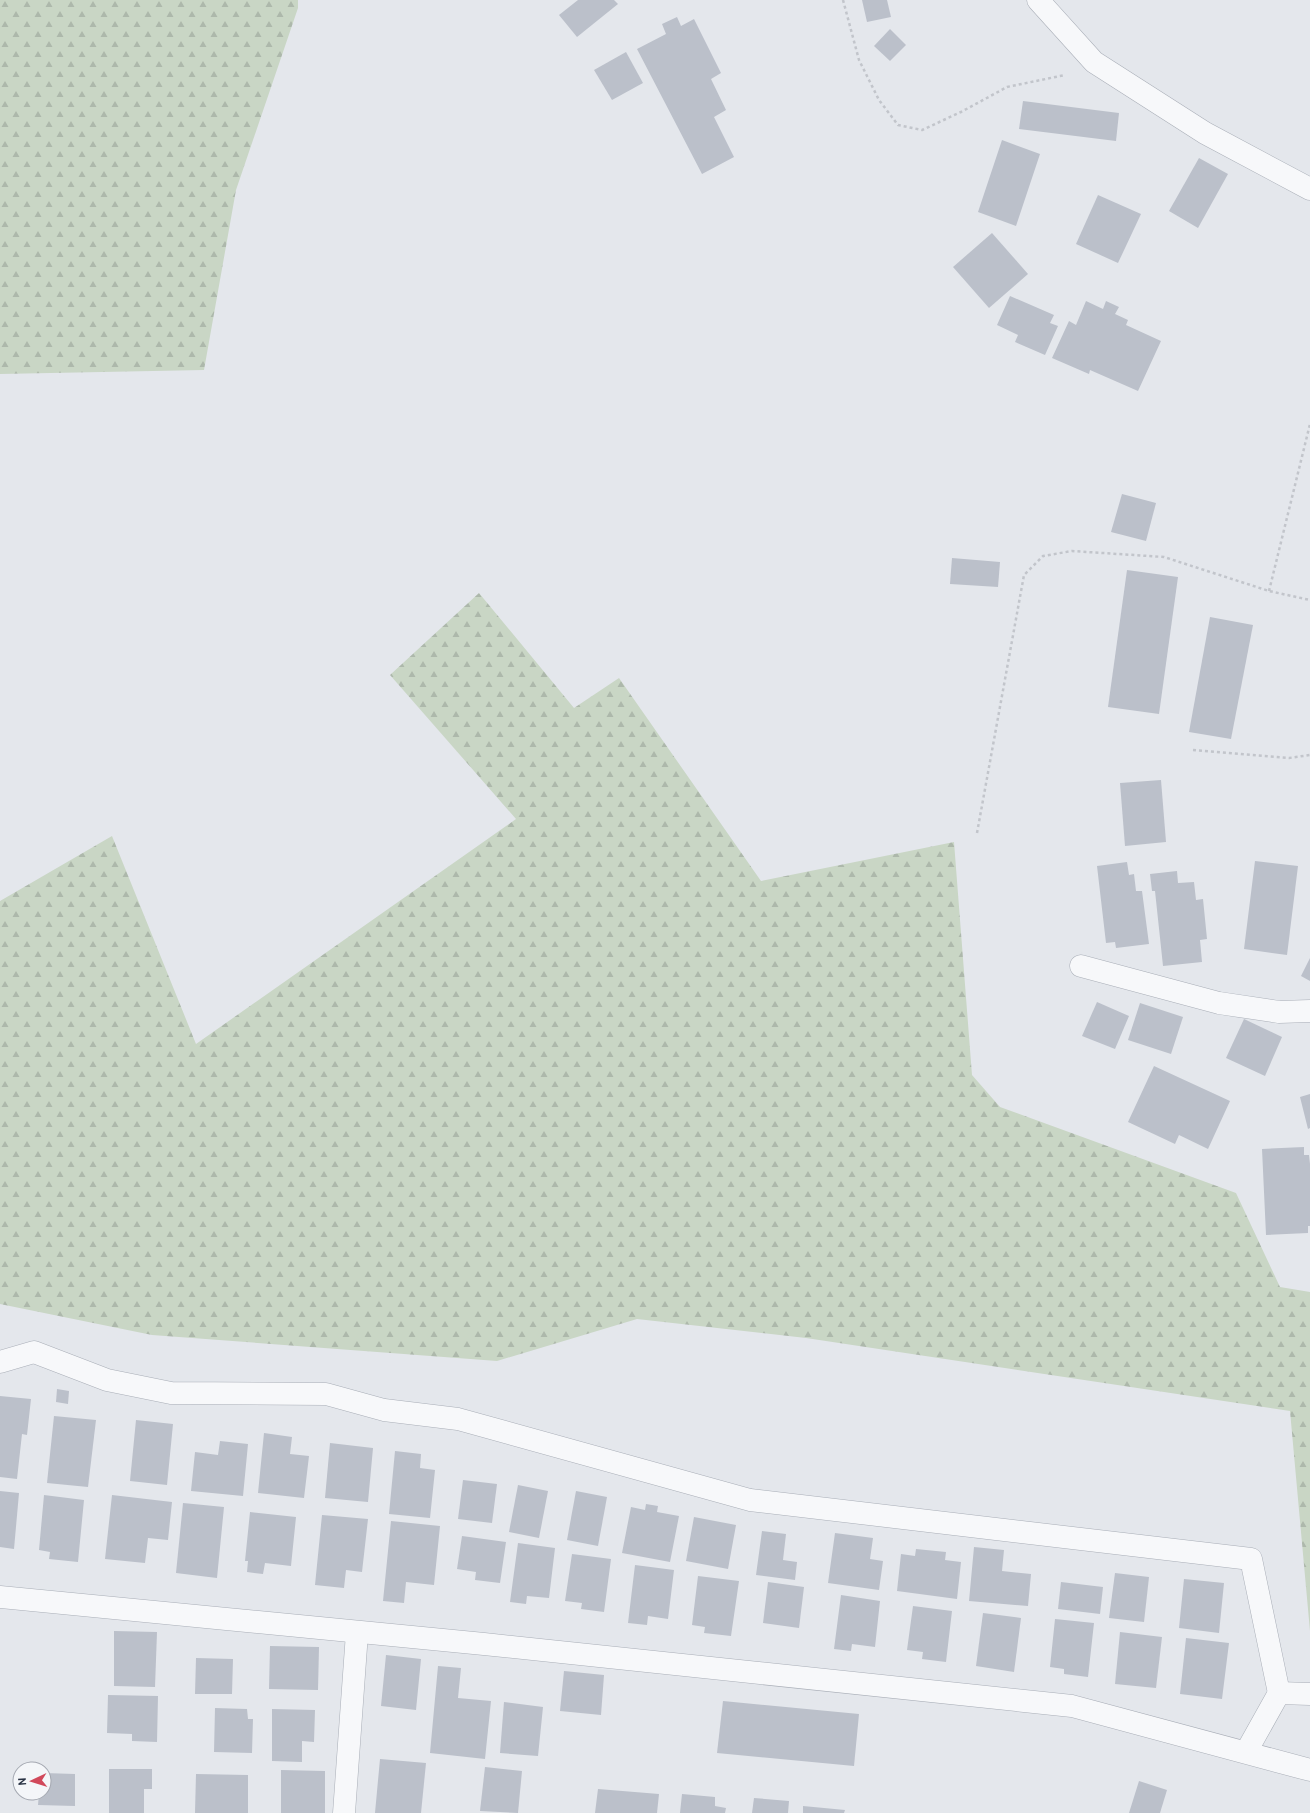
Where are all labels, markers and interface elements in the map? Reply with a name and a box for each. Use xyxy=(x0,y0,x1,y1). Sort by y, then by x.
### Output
north arrow xyxy=(12,1761,52,1801)
text: N xyxy=(16,1777,30,1786)

